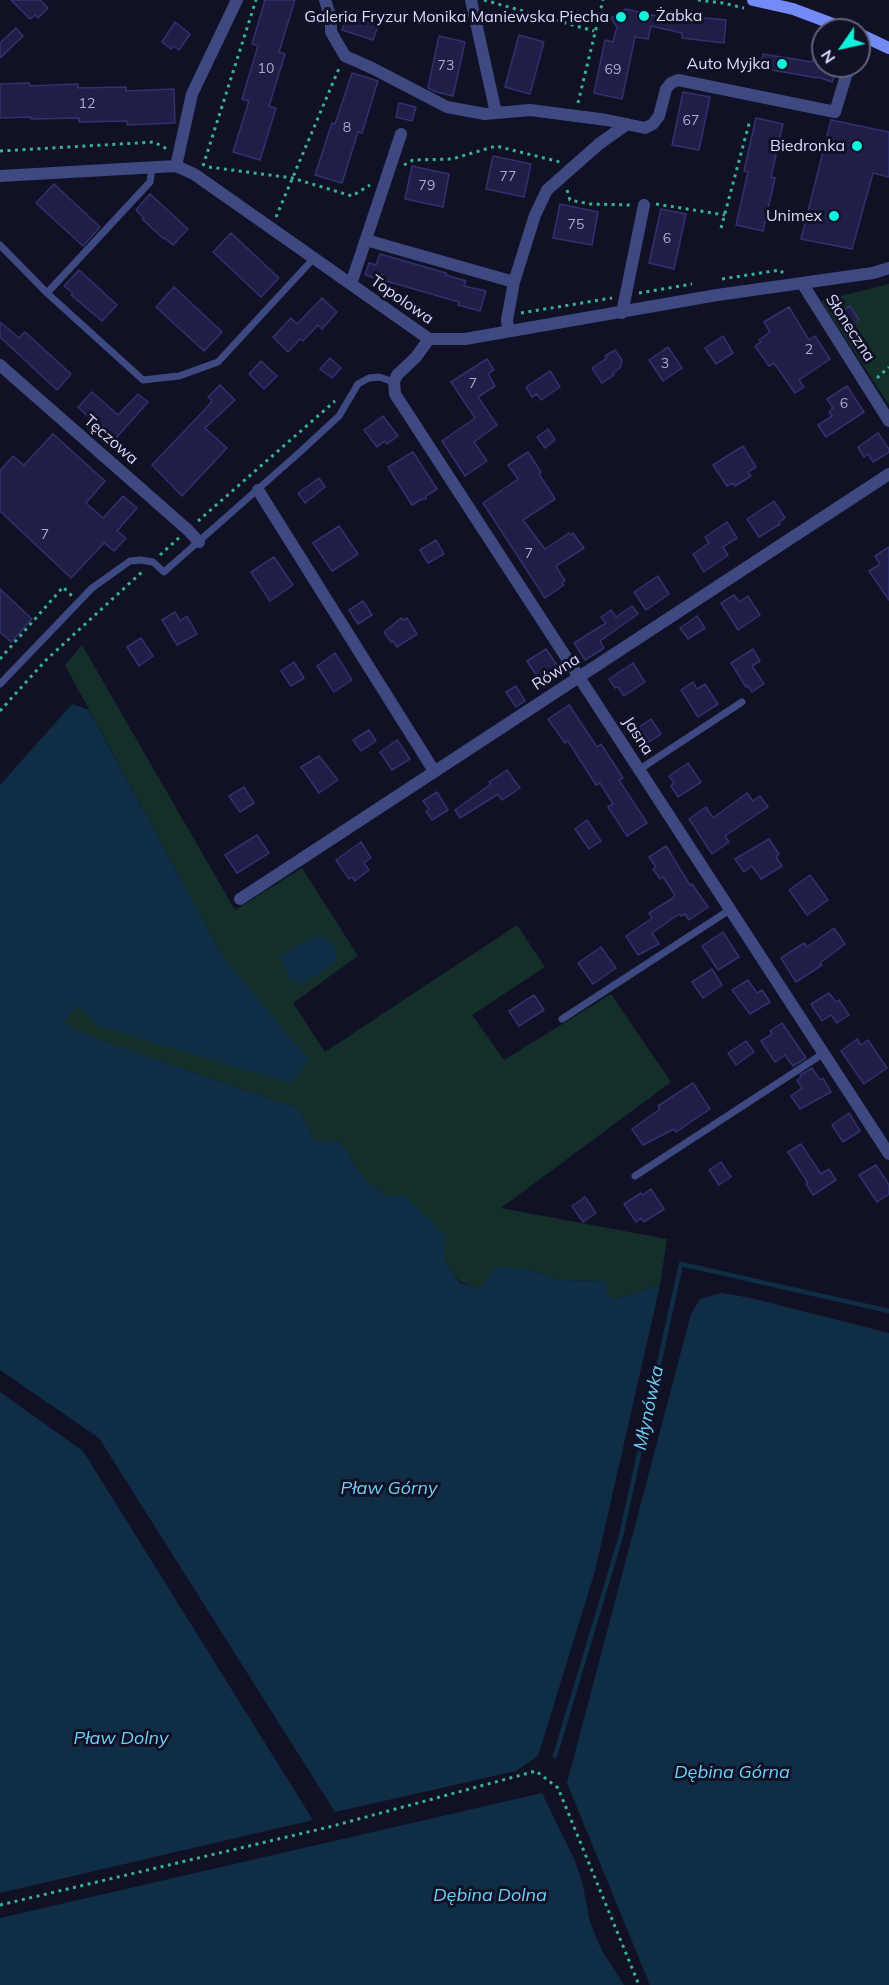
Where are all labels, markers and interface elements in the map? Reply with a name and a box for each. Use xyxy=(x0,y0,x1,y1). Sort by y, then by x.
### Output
place label: Żabka xyxy=(656,6,702,26)
place label: Galeria Fryzur Monika Maniewska Piecha xyxy=(304,7,609,27)
marker: Żabka xyxy=(637,9,651,23)
marker: Galeria Fryzur Monika Maniewska Piecha xyxy=(614,10,628,24)
north arrow xyxy=(811,18,871,78)
text: N xyxy=(816,46,839,68)
place label: Auto Myjka xyxy=(686,54,770,74)
marker: Auto Myjka xyxy=(775,57,789,71)
house number: 73 xyxy=(438,58,454,74)
house number: 10 xyxy=(258,61,274,77)
house number: 69 xyxy=(605,62,621,78)
house number: 12 xyxy=(79,96,95,112)
house number: 67 xyxy=(683,113,699,129)
house number: 8 xyxy=(343,120,351,136)
place label: Biedronka xyxy=(770,136,845,156)
marker: Biedronka xyxy=(850,139,864,153)
house number: 77 xyxy=(500,169,516,185)
house number: 79 xyxy=(419,178,435,194)
place label: Unimex xyxy=(766,206,822,226)
marker: Unimex xyxy=(827,209,841,223)
house number: 75 xyxy=(568,217,584,233)
house number: 6 xyxy=(663,231,671,247)
street label: Topolowa xyxy=(367,271,437,329)
street label: Słoneczna xyxy=(821,291,879,365)
house number: 2 xyxy=(805,342,813,358)
house number: 3 xyxy=(661,356,669,372)
house number: 7 xyxy=(469,376,477,392)
house number: 6 xyxy=(840,396,848,412)
street label: Tęczowa xyxy=(80,411,142,469)
house number: 7 xyxy=(41,527,49,543)
house number: 7 xyxy=(525,546,533,562)
street label: Równa xyxy=(529,650,583,694)
street label: Jasna xyxy=(619,713,657,759)
water label: Młynówka xyxy=(630,1364,668,1452)
water label: Pław Górny xyxy=(340,1478,438,1500)
water label: Pław Dolny xyxy=(73,1728,169,1750)
water label: Dębina Górna xyxy=(674,1762,790,1784)
water label: Dębina Dolna xyxy=(433,1885,547,1907)

